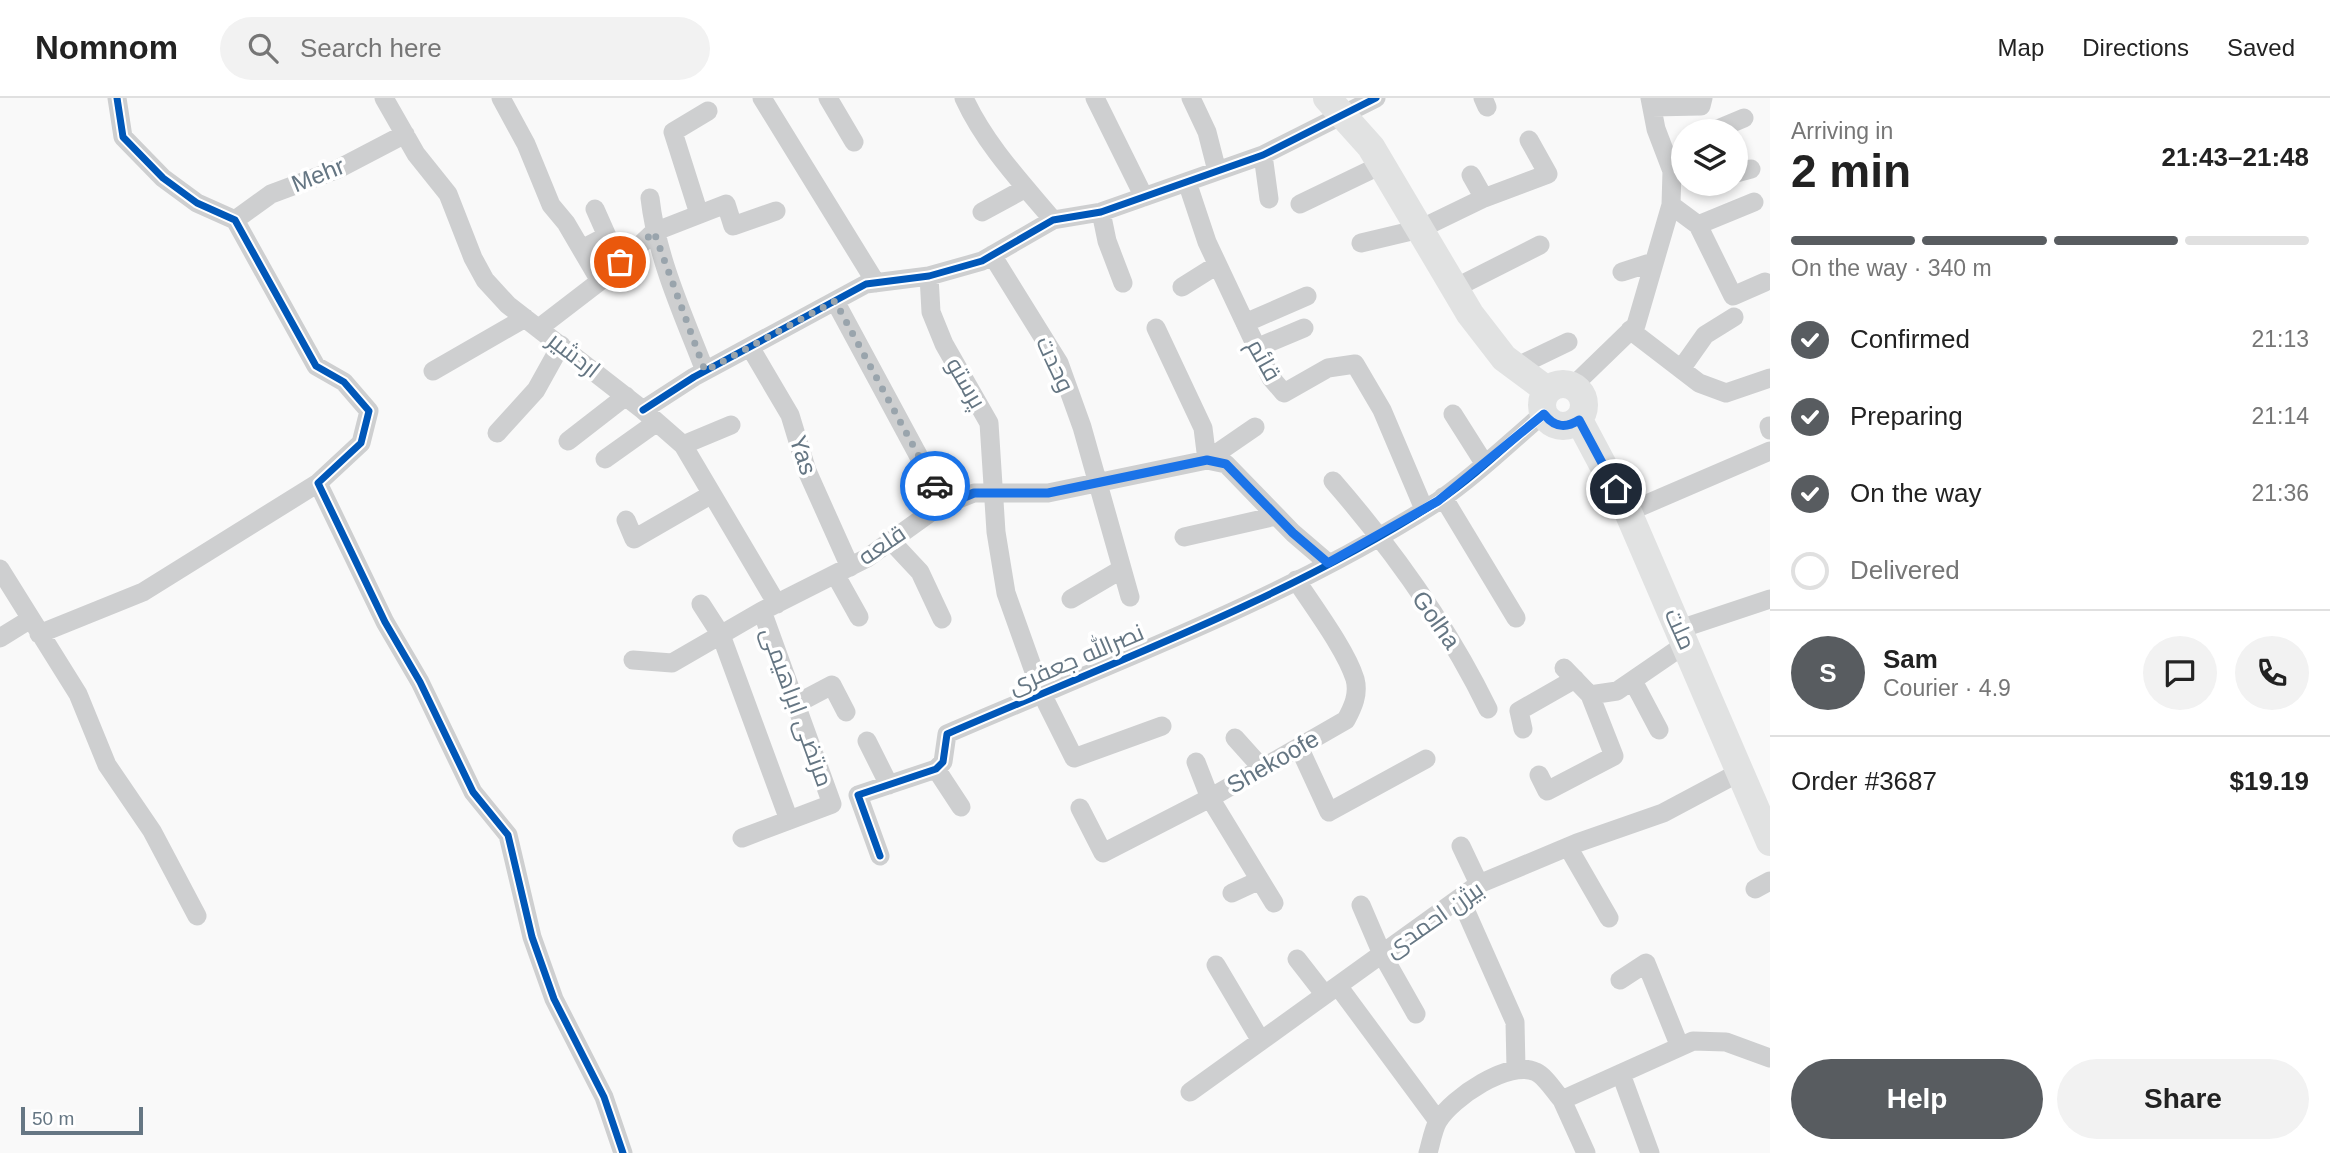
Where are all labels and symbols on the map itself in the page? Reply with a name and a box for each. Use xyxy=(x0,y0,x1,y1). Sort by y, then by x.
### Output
street label: Mehr xyxy=(287,152,348,197)
pin xyxy=(590,232,650,292)
street label: اردشیر xyxy=(541,325,606,383)
street label: وحدت xyxy=(1031,332,1080,396)
street label: قائم xyxy=(1239,334,1287,387)
street label: پرستو xyxy=(939,352,992,415)
street label: Yas xyxy=(785,432,822,478)
courier xyxy=(900,451,970,521)
pin xyxy=(1586,459,1646,519)
street label: قلعه xyxy=(853,519,910,570)
street label: Golha xyxy=(1407,586,1466,654)
street label: ملت xyxy=(1660,604,1701,654)
street label: نصرالله جعفری xyxy=(1003,616,1148,700)
street label: مرتضی ابراهیمی xyxy=(755,624,839,790)
street label: Shekoofe xyxy=(1222,725,1323,799)
street label: بیژن احمدی xyxy=(1379,875,1489,963)
scale bar xyxy=(21,1104,144,1136)

